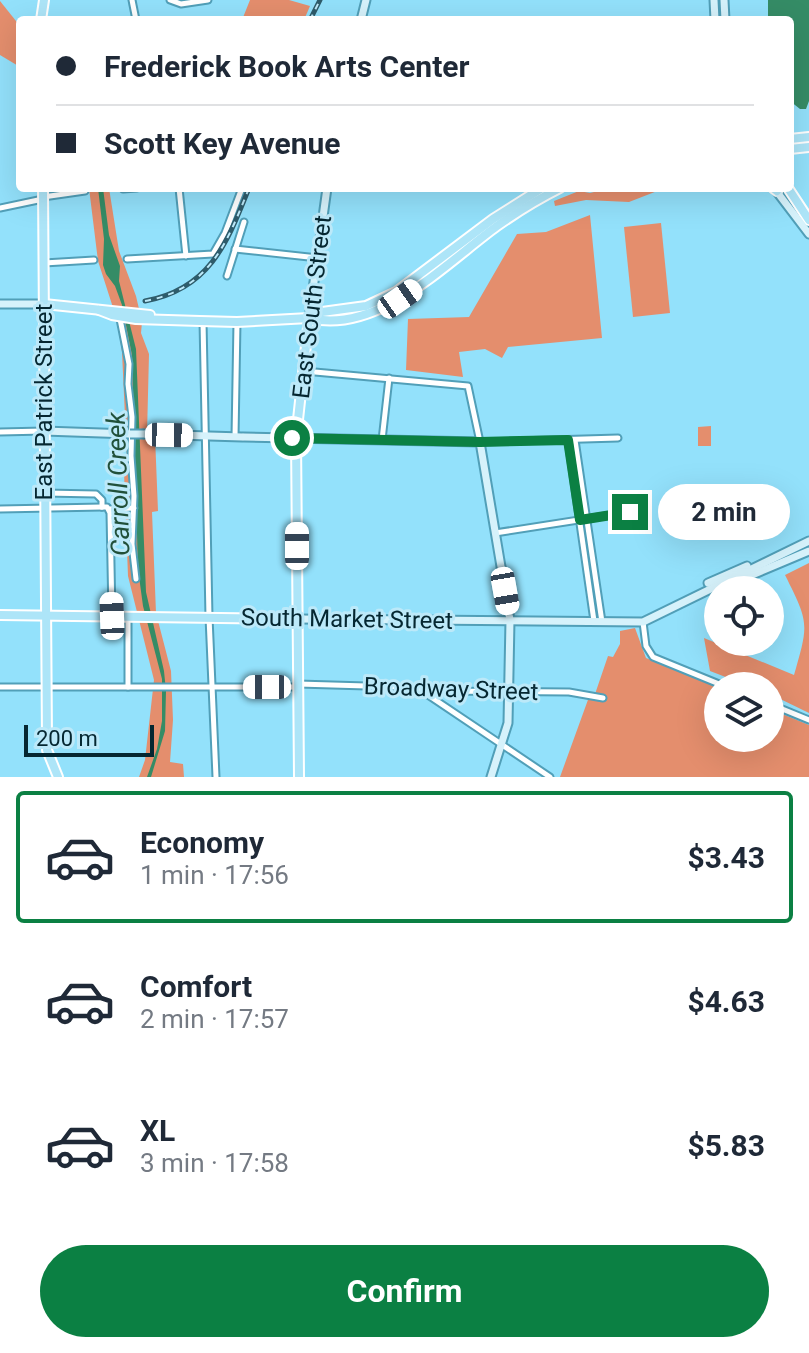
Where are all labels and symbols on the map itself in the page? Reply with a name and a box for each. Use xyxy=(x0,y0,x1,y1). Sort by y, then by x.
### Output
street label: East South Street xyxy=(287,214,337,400)
car xyxy=(373,275,427,323)
street label: East Patrick Street xyxy=(30,303,58,500)
water label: Carroll Creek xyxy=(100,410,136,557)
route start xyxy=(274,420,310,456)
car xyxy=(145,423,193,447)
callout: 2 min xyxy=(658,484,790,540)
route end xyxy=(612,494,648,530)
car xyxy=(285,522,309,570)
car xyxy=(489,565,521,617)
car xyxy=(99,592,125,640)
street label: South Market Street xyxy=(241,603,453,635)
street label: Broadway Street xyxy=(363,672,539,706)
car xyxy=(243,675,291,699)
scale bar xyxy=(24,721,154,757)

